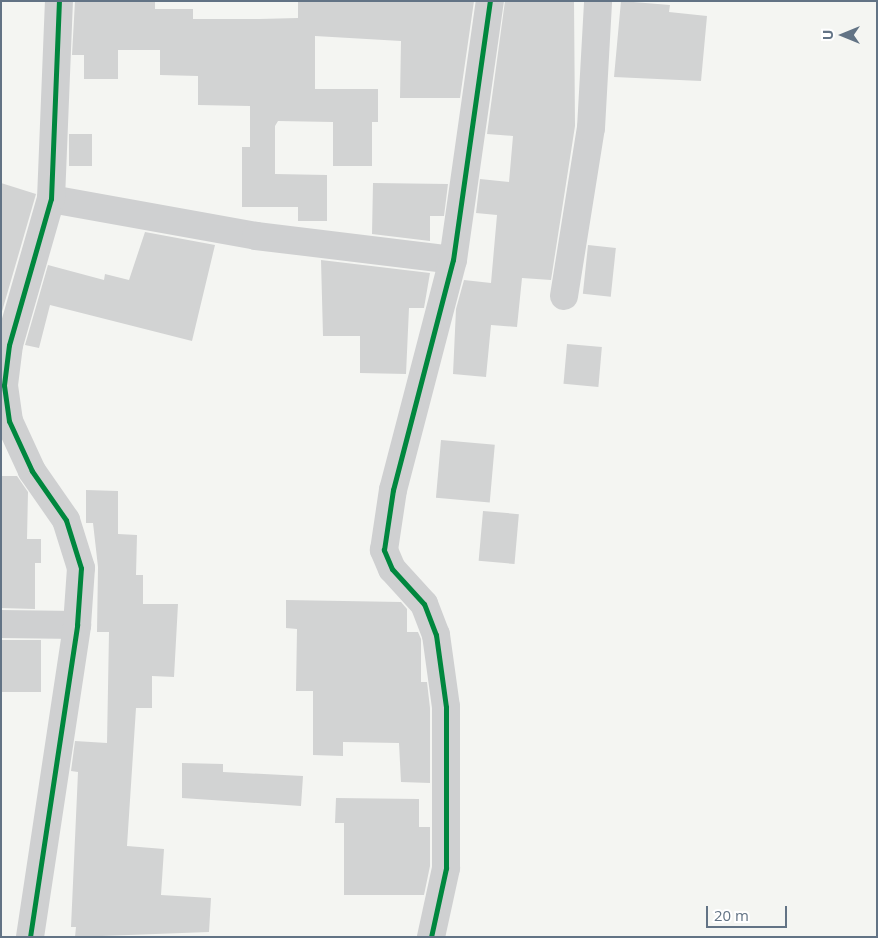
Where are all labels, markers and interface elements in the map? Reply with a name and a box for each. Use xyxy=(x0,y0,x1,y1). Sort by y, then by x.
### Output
north arrow xyxy=(818,10,868,60)
text: U xyxy=(818,30,837,40)
scale bar xyxy=(708,896,789,928)
text: 20 m xyxy=(714,905,749,925)

